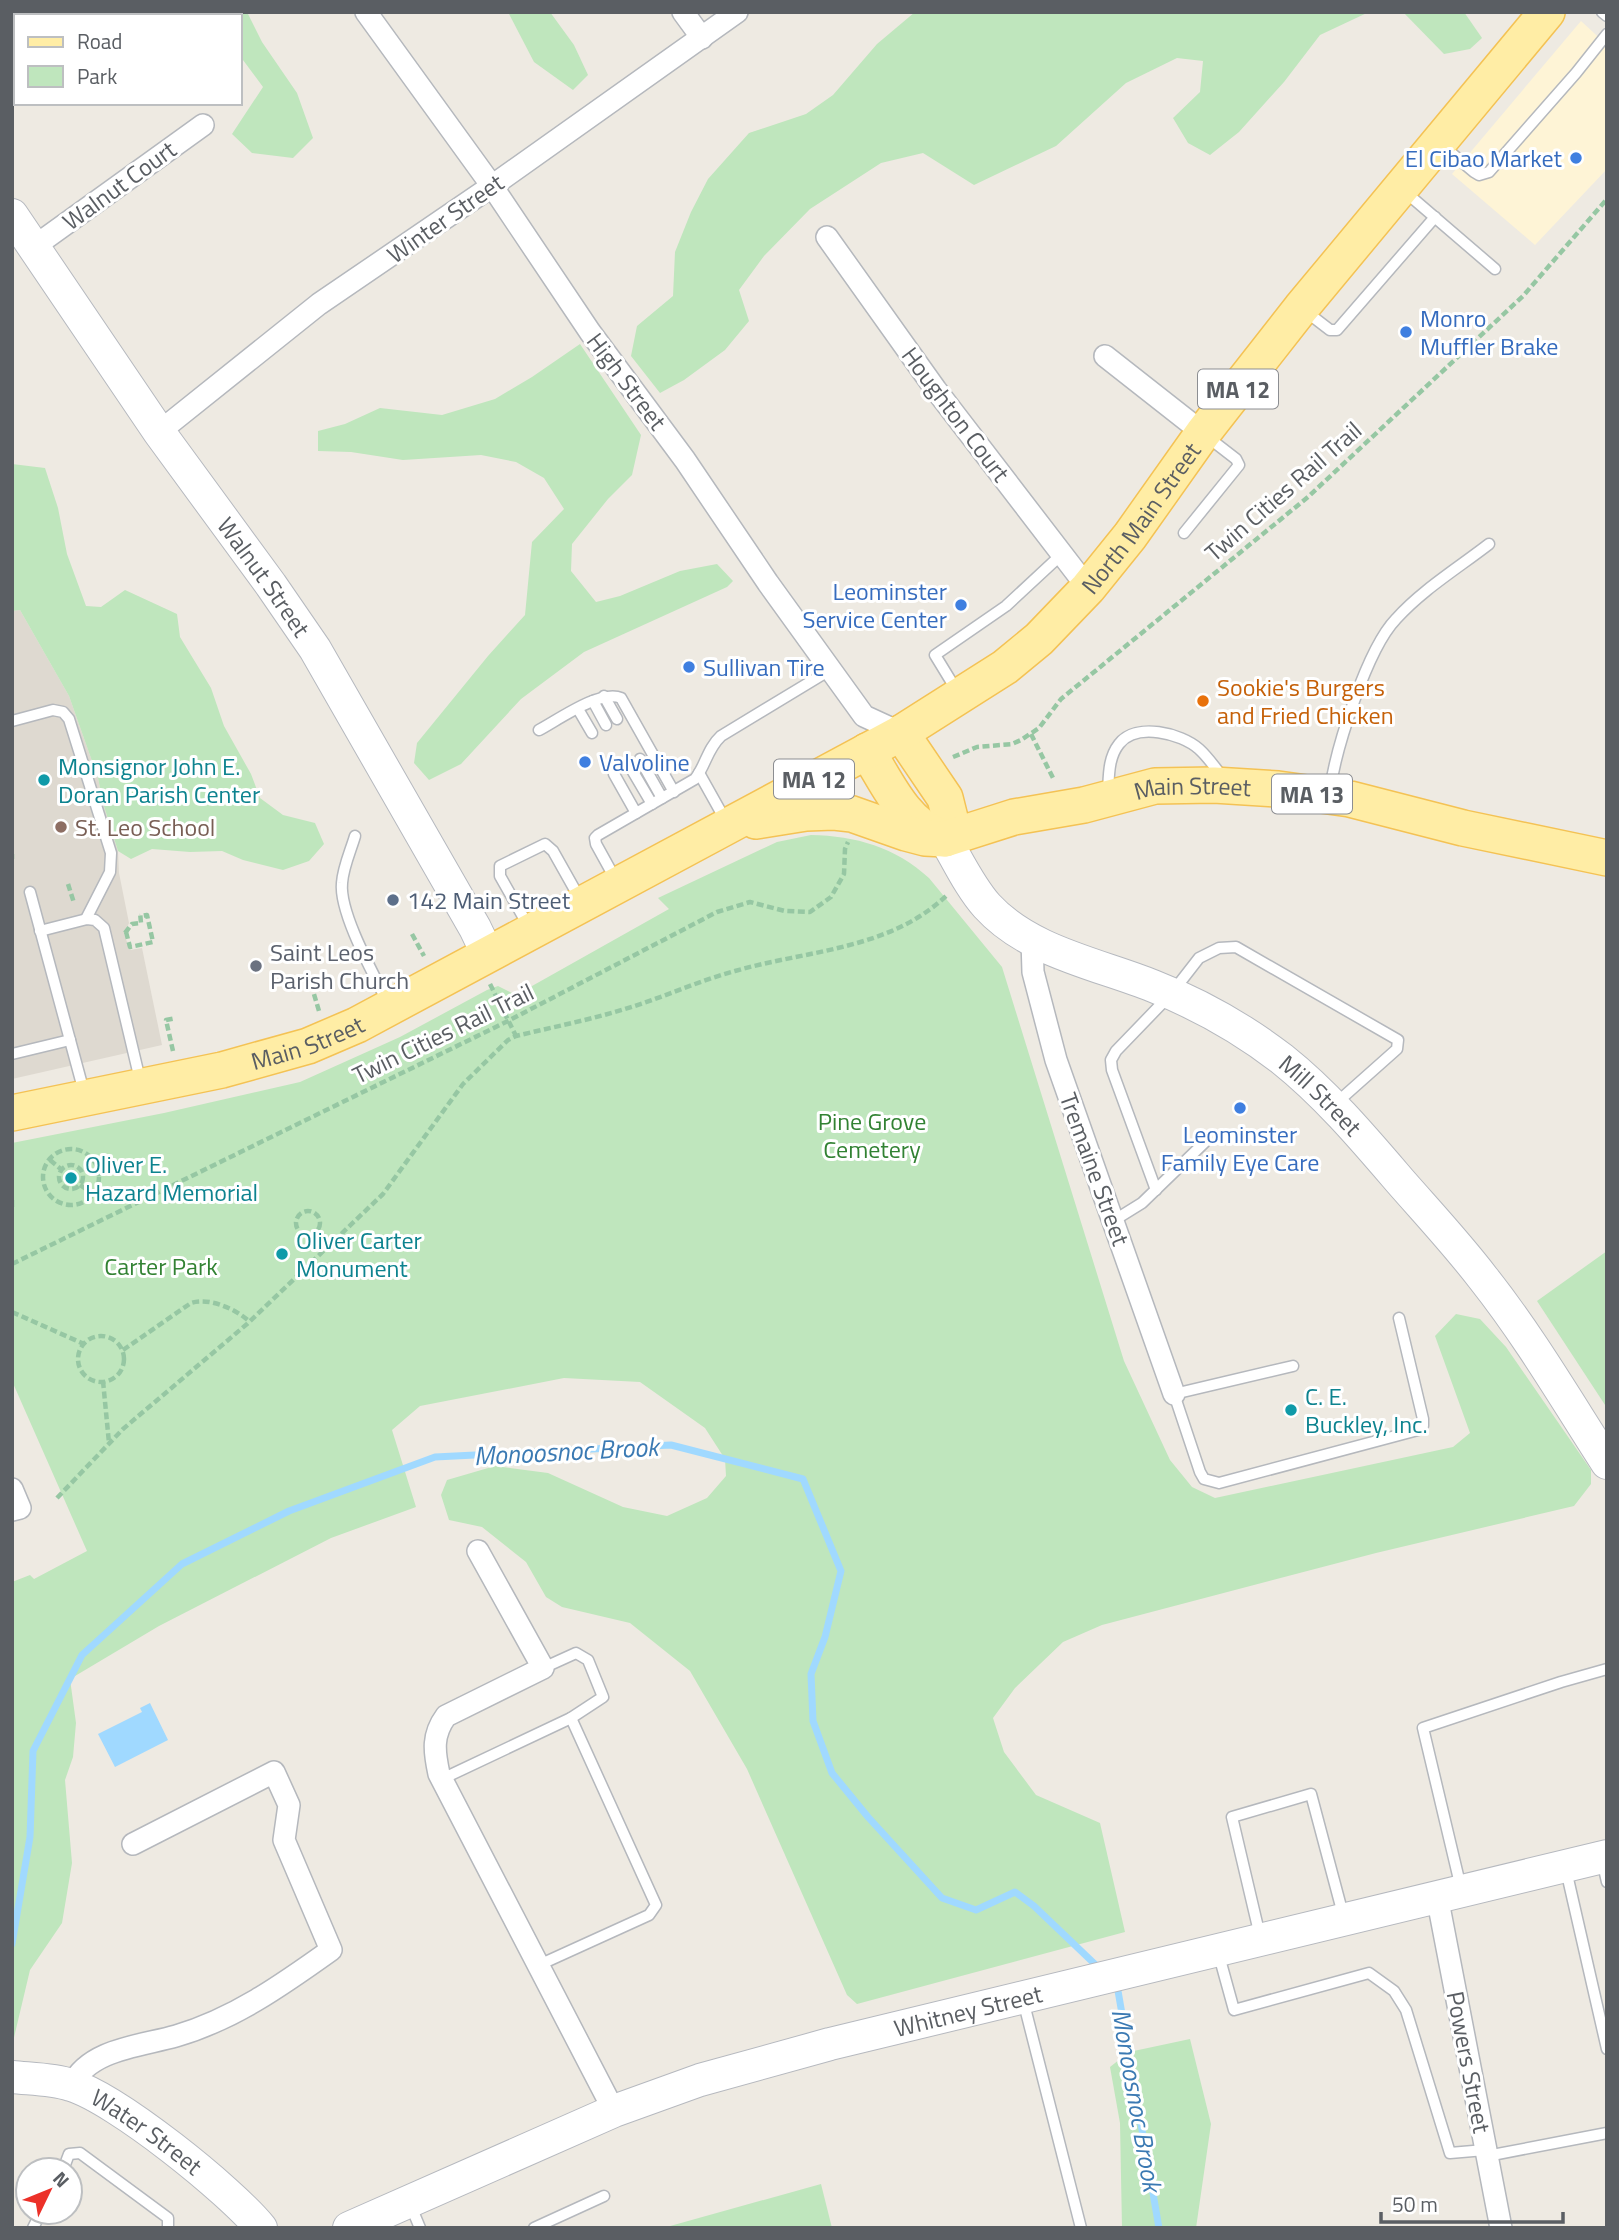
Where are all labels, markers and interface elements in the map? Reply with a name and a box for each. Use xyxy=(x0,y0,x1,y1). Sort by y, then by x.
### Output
legend xyxy=(14,14,242,105)
text: Road xyxy=(77,25,122,57)
text: Park xyxy=(77,60,117,92)
street label: Walnut Court xyxy=(55,131,184,239)
place label: El Cibao Market xyxy=(1405,140,1563,176)
marker: El Cibao Market xyxy=(1568,150,1584,166)
street label: Winter Street xyxy=(379,164,511,272)
place label: Monro Muffler Brake xyxy=(1420,300,1558,364)
marker: Monro Muffler Brake xyxy=(1398,324,1414,340)
street label: High Street xyxy=(578,325,676,438)
street label: Houghton Court xyxy=(893,339,1019,490)
road number: MA 12 xyxy=(1198,370,1278,408)
street label: Twin Cities Rail Trail xyxy=(1197,413,1369,569)
street label: North Main Street xyxy=(1072,434,1209,602)
street label: Walnut Street xyxy=(209,509,320,644)
place label: Leominster Service Center xyxy=(802,573,947,637)
marker: Leominster Service Center xyxy=(953,597,969,613)
place label: Sullivan Tire xyxy=(703,649,825,685)
marker: Sullivan Tire xyxy=(681,659,697,675)
place label: Sookie's Burgers and Fried Chicken xyxy=(1217,669,1394,733)
marker: Sookie's Burgers and Fried Chicken xyxy=(1195,693,1211,709)
place label: Valvoline xyxy=(599,744,690,780)
place label: Monsignor John E. Doran Parish Center xyxy=(58,748,260,812)
marker: Valvoline xyxy=(577,754,593,770)
road number: MA 12 xyxy=(774,760,854,799)
street label: Main Street xyxy=(1130,767,1253,809)
marker: Monsignor John E. Doran Parish Center xyxy=(36,772,52,788)
road number: MA 13 xyxy=(1272,774,1352,814)
place label: St. Leo School xyxy=(75,809,215,845)
marker: St. Leo School xyxy=(53,819,69,835)
place label: 142 Main Street xyxy=(407,882,571,918)
marker: 142 Main Street xyxy=(385,892,401,908)
place label: Saint Leos Parish Church xyxy=(270,934,409,998)
marker: Saint Leos Parish Church xyxy=(248,958,264,974)
street label: Twin Cities Rail Trail xyxy=(346,973,540,1093)
street label: Main Street xyxy=(247,1006,371,1079)
street label: Mill Street xyxy=(1271,1046,1371,1144)
street label: Tremaine Street xyxy=(1051,1088,1140,1251)
marker: Leominster Family Eye Care xyxy=(1232,1100,1248,1116)
park label: Pine Grove Cemetery xyxy=(818,1103,926,1167)
place label: Leominster Family Eye Care xyxy=(1161,1116,1319,1180)
place label: Oliver E. Hazard Memorial xyxy=(85,1146,258,1210)
marker: Oliver E. Hazard Memorial xyxy=(63,1170,79,1186)
place label: Oliver Carter Monument xyxy=(296,1222,422,1286)
marker: Oliver Carter Monument xyxy=(274,1246,290,1262)
park label: Carter Park xyxy=(104,1248,218,1284)
place label: C. E. Buckley, Inc. xyxy=(1305,1378,1428,1442)
marker: C. E. Buckley, Inc. xyxy=(1283,1402,1299,1418)
water label: Monoosnoc Brook xyxy=(473,1427,663,1475)
street label: Whitney Street xyxy=(890,1975,1046,2046)
street label: Powers Street xyxy=(1438,1988,1500,2136)
water label: Monoosnoc Brook xyxy=(1102,2006,1173,2198)
street label: Water Street xyxy=(85,2079,211,2184)
north arrow xyxy=(14,2156,84,2226)
text: N xyxy=(47,2164,77,2194)
scale bar xyxy=(1381,2180,1563,2224)
text: 50 m xyxy=(1392,2188,1438,2220)

